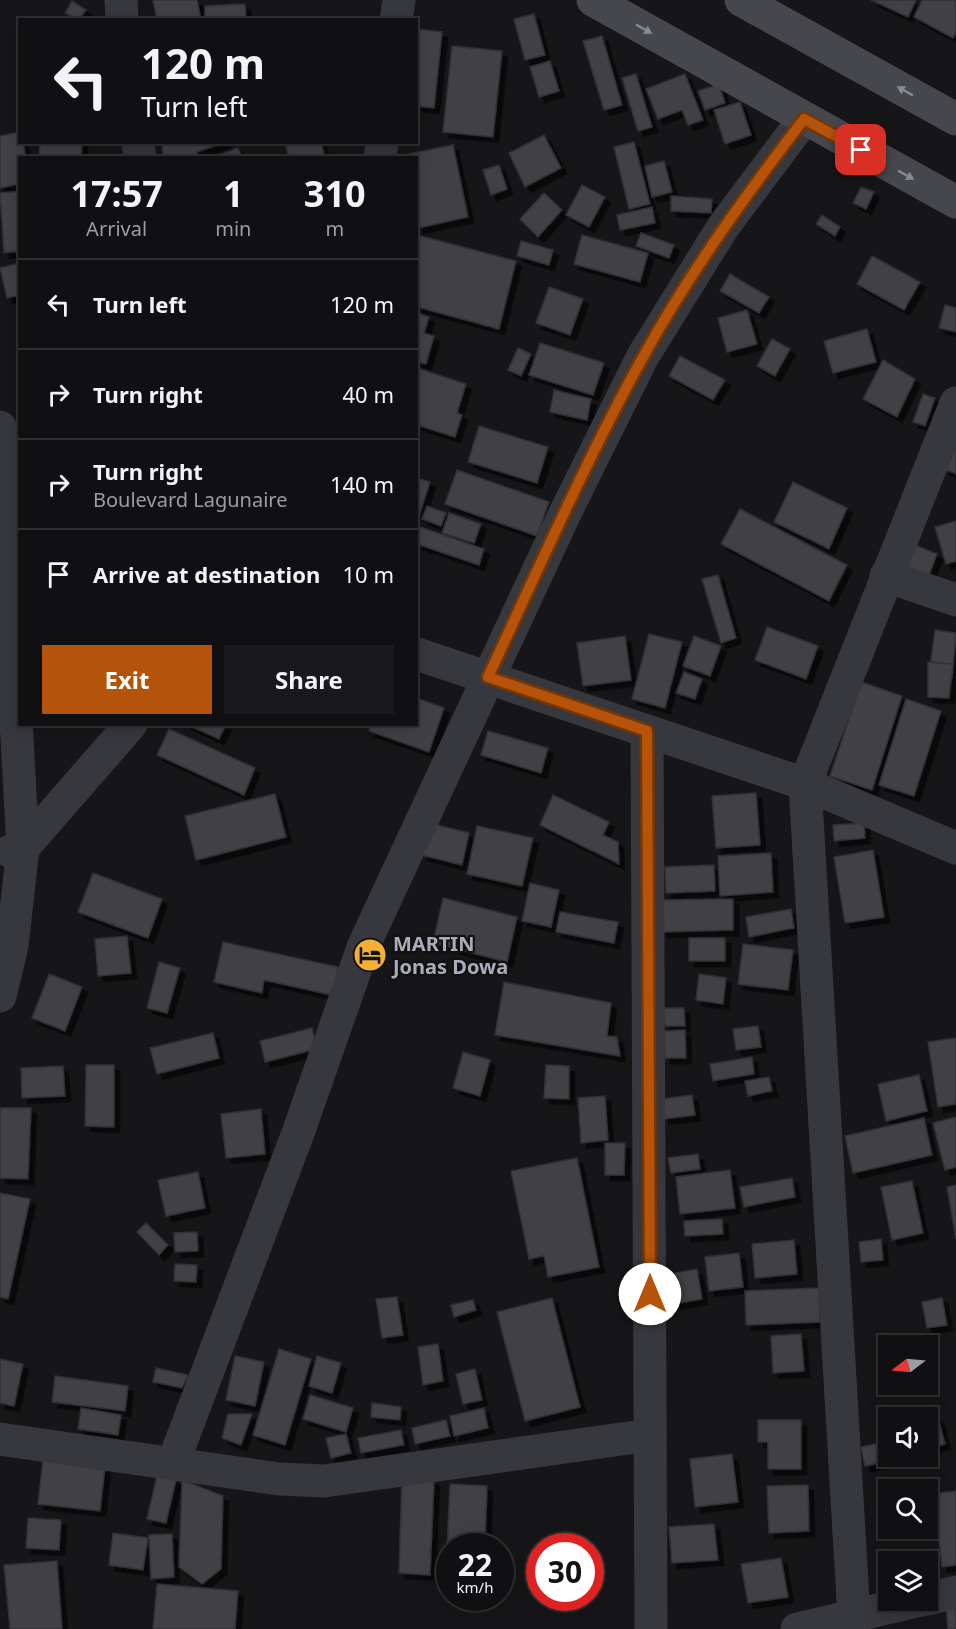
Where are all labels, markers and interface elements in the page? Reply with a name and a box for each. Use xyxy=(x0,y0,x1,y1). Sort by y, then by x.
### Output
one-way arrow xyxy=(636,24,653,34)
text: 120 m xyxy=(141,34,265,91)
icon: left xyxy=(42,42,120,120)
one-way arrow xyxy=(897,85,913,96)
text: Turn left xyxy=(141,88,247,125)
pin xyxy=(835,124,886,175)
icon: arrive xyxy=(844,133,877,166)
text: 17:57 xyxy=(70,169,163,218)
text: 1 xyxy=(223,169,244,218)
text: 310 xyxy=(304,169,366,218)
one-way arrow xyxy=(898,170,915,180)
text: Arrival xyxy=(86,215,147,242)
text: min xyxy=(215,215,251,242)
text: m xyxy=(325,215,344,242)
icon: left xyxy=(42,288,75,321)
text: Turn left xyxy=(93,289,187,319)
text: 120 m xyxy=(330,289,394,319)
icon: right xyxy=(42,378,75,411)
text: Turn right xyxy=(93,379,203,409)
text: 40 m xyxy=(343,379,394,409)
text: Turn right xyxy=(93,456,203,486)
icon: right xyxy=(42,468,75,501)
text: 140 m xyxy=(330,469,394,499)
text: Boulevard Lagunaire xyxy=(93,486,287,513)
icon: arrive xyxy=(42,558,75,591)
text: Arrive at destination xyxy=(93,559,320,589)
text: 10 m xyxy=(343,559,394,589)
button: Exit xyxy=(42,645,212,714)
button: Share xyxy=(224,645,394,714)
place label: MARTIN Jonas Dowa xyxy=(391,930,508,980)
hotel icon: MARTIN Jonas Dowa xyxy=(352,937,388,973)
position arrow xyxy=(618,1262,682,1326)
north arrow xyxy=(878,1335,938,1395)
map controls xyxy=(878,1335,938,1611)
button: sound xyxy=(878,1407,938,1467)
button: search xyxy=(878,1479,938,1539)
speed limit sign: 30 xyxy=(526,1533,604,1611)
text: 22 xyxy=(458,1544,492,1585)
button: layers xyxy=(878,1551,938,1611)
text: km/h xyxy=(457,1577,493,1597)

